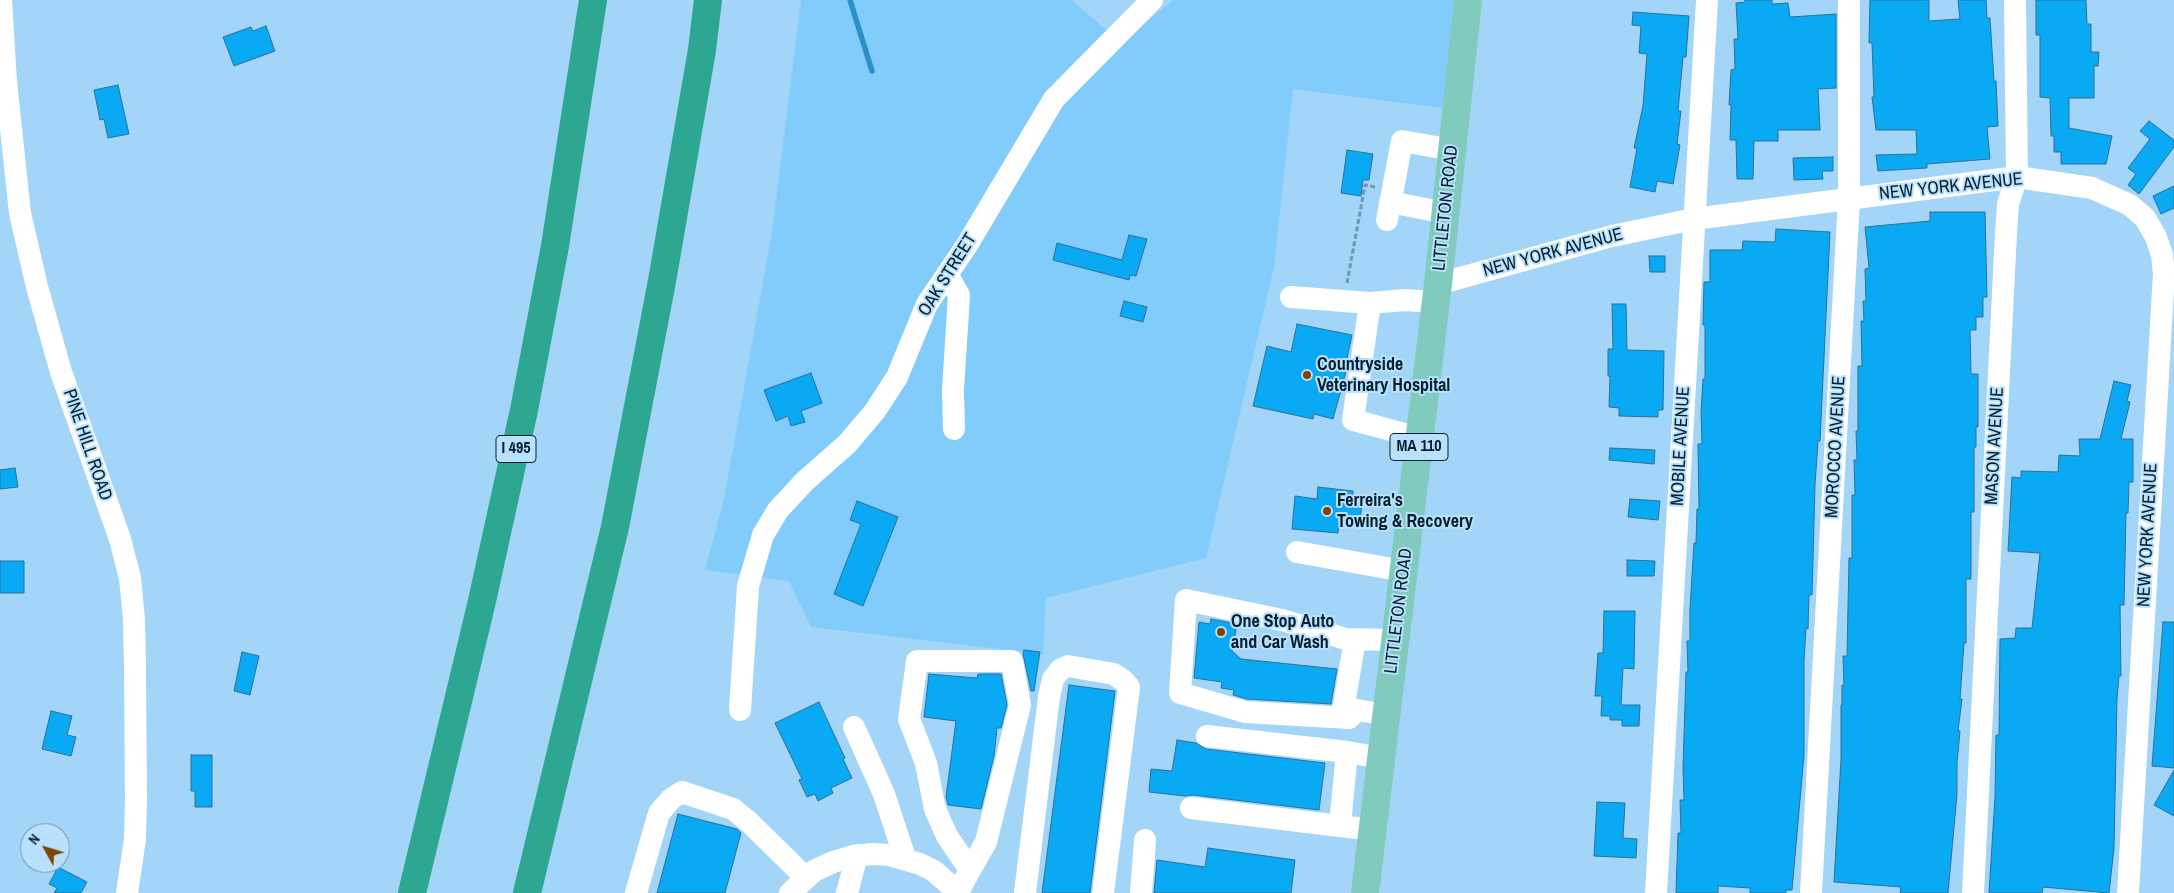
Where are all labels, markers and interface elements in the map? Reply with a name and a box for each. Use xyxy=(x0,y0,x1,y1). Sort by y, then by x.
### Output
street label: LITTLETON ROAD xyxy=(1429,144,1463,272)
street label: NEW YORK AVENUE xyxy=(1878,169,2024,205)
street label: NEW YORK AVENUE xyxy=(1481,224,1625,282)
street label: OAK STREET xyxy=(914,230,982,320)
place label: Countryside Veterinary Hospital xyxy=(1317,354,1450,396)
marker: Countryside Veterinary Hospital xyxy=(1301,369,1313,381)
street label: MOROCCO AVENUE xyxy=(1821,375,1851,519)
street label: PINE HILL ROAD xyxy=(58,386,116,504)
street label: MOBILE AVENUE xyxy=(1667,386,1695,506)
street label: MASON AVENUE xyxy=(1981,387,2009,505)
road number: MA 110 xyxy=(1390,434,1448,461)
road number: I 495 xyxy=(496,436,536,462)
street label: NEW YORK AVENUE xyxy=(2133,462,2163,608)
place label: Ferreira's Towing & Recovery xyxy=(1337,490,1473,532)
marker: Ferreira's Towing & Recovery xyxy=(1321,505,1333,517)
street label: LITTLETON ROAD xyxy=(1381,547,1417,675)
place label: One Stop Auto and Car Wash xyxy=(1231,611,1334,654)
marker: One Stop Auto and Car Wash xyxy=(1215,626,1227,638)
north arrow xyxy=(20,823,70,873)
text: N xyxy=(25,830,44,848)

